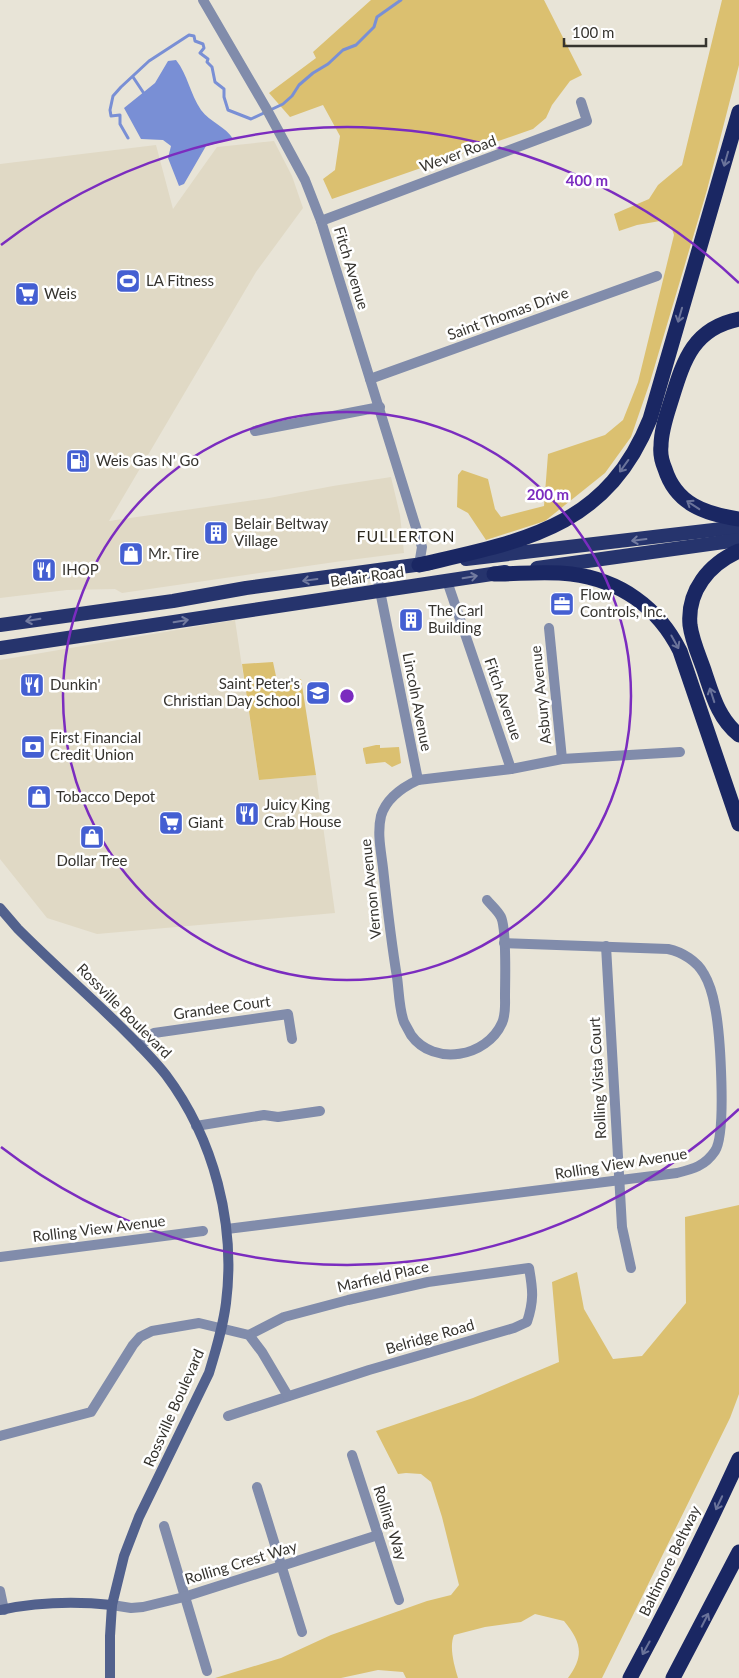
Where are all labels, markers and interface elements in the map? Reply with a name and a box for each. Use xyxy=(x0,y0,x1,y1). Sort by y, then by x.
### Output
scale bar xyxy=(564,15,706,47)
text: 100 m xyxy=(572,23,614,41)
street label: Wever Road xyxy=(417,131,498,175)
one-way arrow xyxy=(720,151,730,167)
text: 400 m xyxy=(566,171,608,189)
street label: Fitch Avenue xyxy=(331,224,373,311)
sports icon: LA Fitness xyxy=(115,268,141,294)
place label: LA Fitness xyxy=(146,271,214,289)
supermarket icon: Weis xyxy=(14,281,40,307)
street label: Saint Thomas Drive xyxy=(445,283,571,343)
place label: Weis xyxy=(44,284,77,302)
one-way arrow xyxy=(675,307,685,323)
fuel station icon: Weis Gas N' Go xyxy=(65,448,91,474)
place label: Weis Gas N' Go xyxy=(96,451,199,469)
one-way arrow xyxy=(619,459,629,473)
text: 200 m xyxy=(527,485,569,503)
one-way arrow xyxy=(686,500,700,510)
place label: Belair Beltway Village xyxy=(234,514,328,549)
building icon: Belair Beltway Village xyxy=(203,520,229,546)
district label: FULLERTON xyxy=(356,526,456,545)
one-way arrow xyxy=(631,535,647,545)
shop icon: Mr. Tire xyxy=(118,541,144,567)
place label: Mr. Tire xyxy=(148,544,199,562)
restaurant icon: IHOP xyxy=(31,557,57,583)
place label: IHOP xyxy=(62,560,99,578)
street label: Belair Road xyxy=(329,562,405,590)
one-way arrow xyxy=(462,572,478,582)
one-way arrow xyxy=(303,575,319,585)
place label: Flow Controls, Inc. xyxy=(580,585,666,620)
office icon: Flow Controls, Inc. xyxy=(549,591,575,617)
place label: The Carl Building xyxy=(428,601,483,636)
building icon: The Carl Building xyxy=(398,607,424,633)
one-way arrow xyxy=(26,615,42,625)
one-way arrow xyxy=(173,616,189,626)
one-way arrow xyxy=(670,634,680,648)
street label: Asbury Avenue xyxy=(526,645,554,745)
street label: Lincoln Avenue xyxy=(400,651,436,753)
street label: Fitch Avenue xyxy=(481,655,526,742)
restaurant icon: Dunkin' xyxy=(19,672,45,698)
place label: Saint Peter's Christian Day School xyxy=(163,674,300,709)
place label: Dunkin' xyxy=(50,675,101,693)
school or university icon: Saint Peter's Christian Day School xyxy=(305,680,331,706)
centre of rings xyxy=(338,687,356,705)
one-way arrow xyxy=(707,688,716,704)
place label: First Financial Credit Union xyxy=(50,728,141,763)
bank icon: First Financial Credit Union xyxy=(20,734,46,760)
shop icon: Tobacco Depot xyxy=(26,784,52,810)
place label: Tobacco Depot xyxy=(56,787,156,805)
place label: Juicy King Crab House xyxy=(264,795,342,830)
restaurant icon: Juicy King Crab House xyxy=(234,801,260,827)
supermarket icon: Giant xyxy=(158,810,184,836)
place label: Giant xyxy=(188,813,224,831)
shop icon: Dollar Tree xyxy=(79,824,105,850)
street label: Vernon Avenue xyxy=(356,838,384,940)
place label: Dollar Tree xyxy=(56,851,128,869)
street label: Rossville Boulevard xyxy=(74,959,176,1061)
street label: Grandee Court xyxy=(172,991,272,1023)
street label: Rolling Vista Court xyxy=(585,1016,609,1139)
street label: Rolling View Avenue xyxy=(553,1144,688,1182)
street label: Rolling View Avenue xyxy=(31,1211,166,1245)
street label: Marfield Place xyxy=(335,1257,431,1295)
street label: Belridge Road xyxy=(383,1315,476,1357)
street label: Rossville Boulevard xyxy=(139,1346,207,1469)
street label: Rolling Way xyxy=(370,1483,412,1563)
one-way arrow xyxy=(713,1495,723,1510)
street label: Baltimore Beltway xyxy=(635,1502,704,1619)
street label: Rolling Crest Way xyxy=(182,1536,299,1588)
one-way arrow xyxy=(700,1612,710,1627)
one-way arrow xyxy=(641,1641,651,1656)

